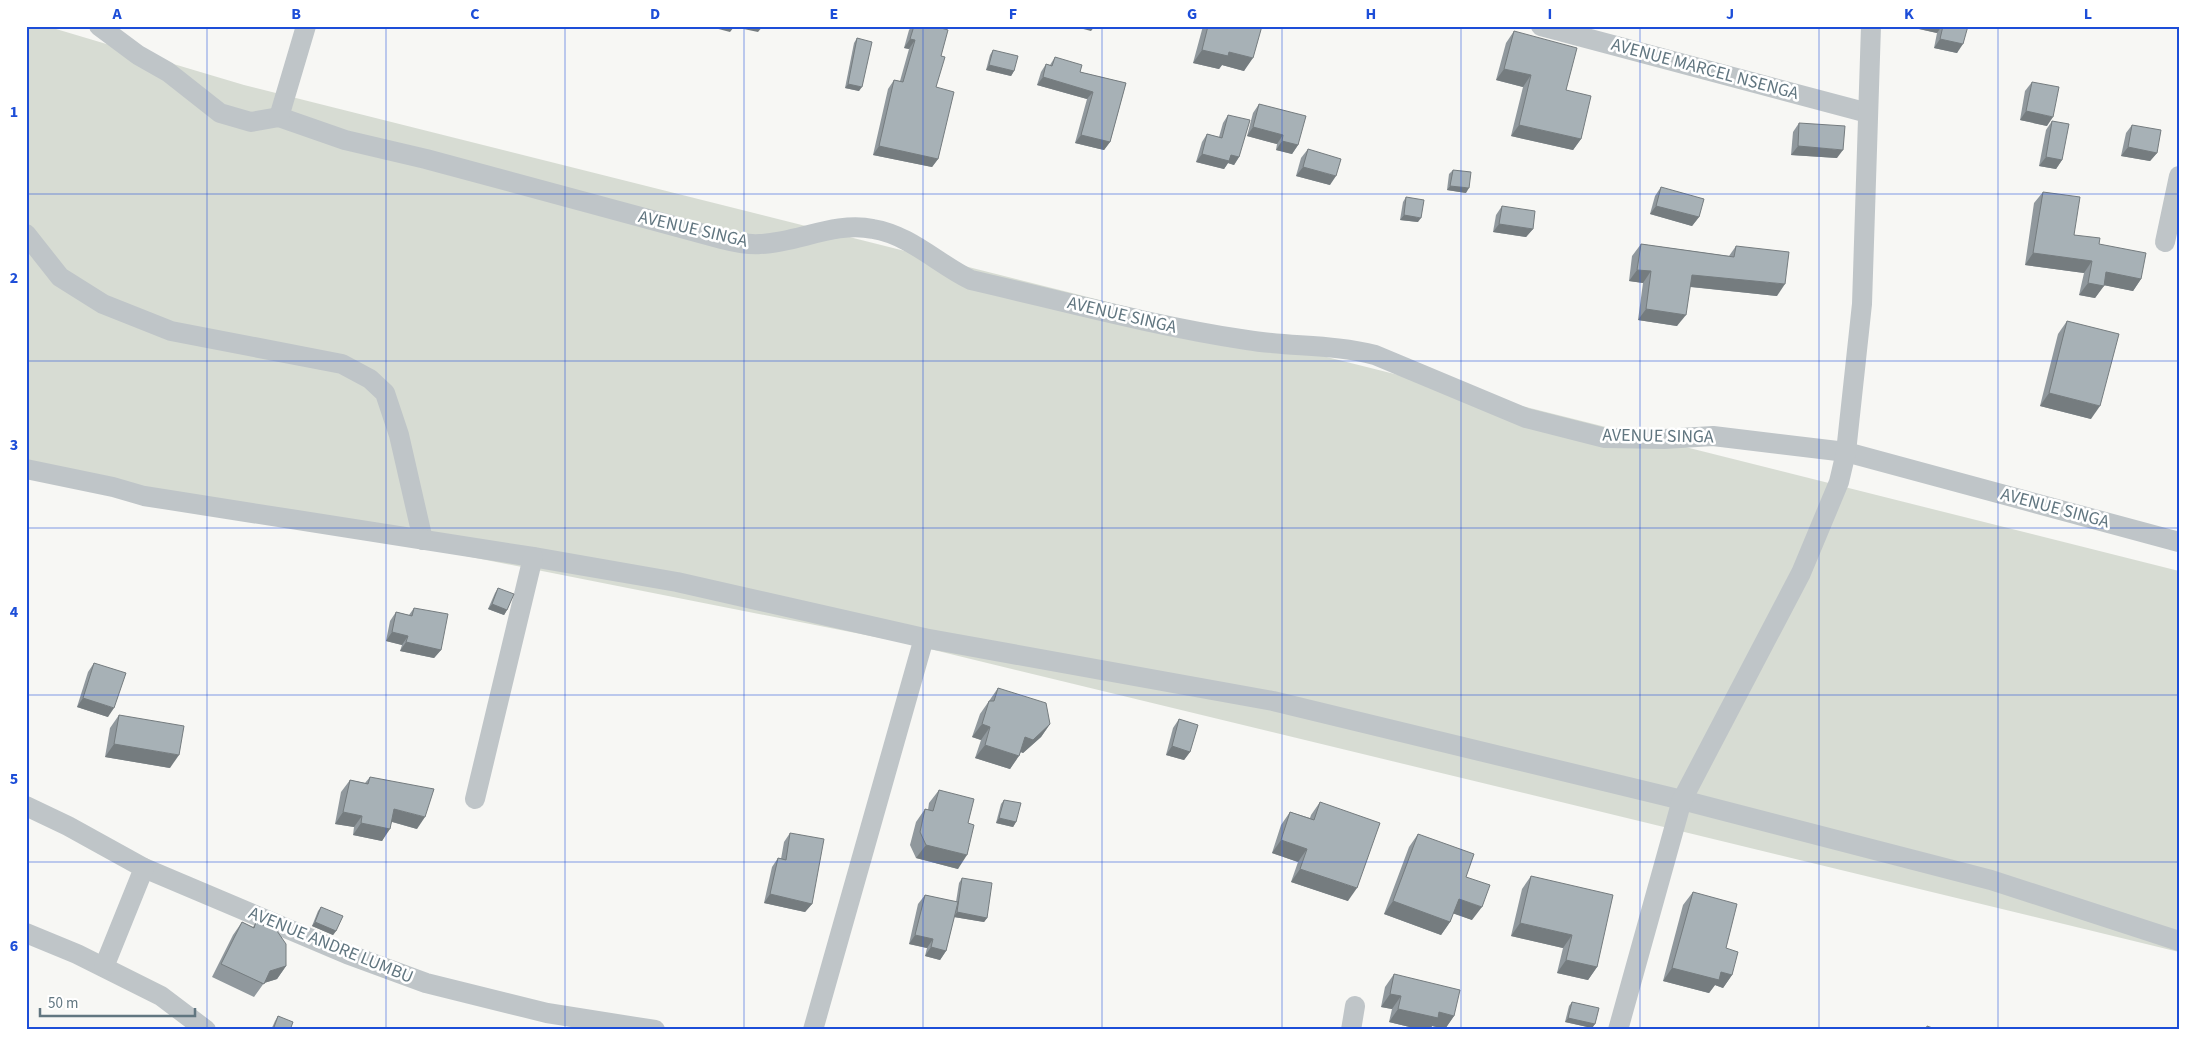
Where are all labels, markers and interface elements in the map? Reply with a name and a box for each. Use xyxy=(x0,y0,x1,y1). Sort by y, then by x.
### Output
text: A xyxy=(111,3,122,25)
text: B xyxy=(291,3,301,25)
text: C xyxy=(470,3,480,25)
text: D xyxy=(650,3,660,25)
text: E xyxy=(830,3,838,25)
text: F xyxy=(1009,3,1017,25)
text: G xyxy=(1187,3,1197,25)
text: H xyxy=(1366,3,1376,25)
text: I xyxy=(1548,3,1552,25)
text: J xyxy=(1726,3,1734,25)
text: K xyxy=(1904,3,1914,25)
text: L xyxy=(2084,3,2092,25)
street label: AVENUE MARCEL NSENGA xyxy=(1609,32,1802,106)
text: 1 xyxy=(10,101,18,123)
street label: AVENUE SINGA xyxy=(636,204,750,254)
text: 2 xyxy=(10,267,18,289)
street label: AVENUE SINGA xyxy=(1065,290,1179,340)
street label: AVENUE SINGA xyxy=(1602,423,1714,449)
text: 3 xyxy=(10,434,18,456)
street label: AVENUE SINGA xyxy=(1998,482,2112,535)
text: 4 xyxy=(10,601,19,623)
text: 5 xyxy=(10,768,18,790)
street label: AVENUE ANDRE LUMBU xyxy=(245,901,417,989)
text: 6 xyxy=(10,935,18,957)
scale bar xyxy=(40,986,195,1018)
text: 50 m xyxy=(48,993,78,1014)

